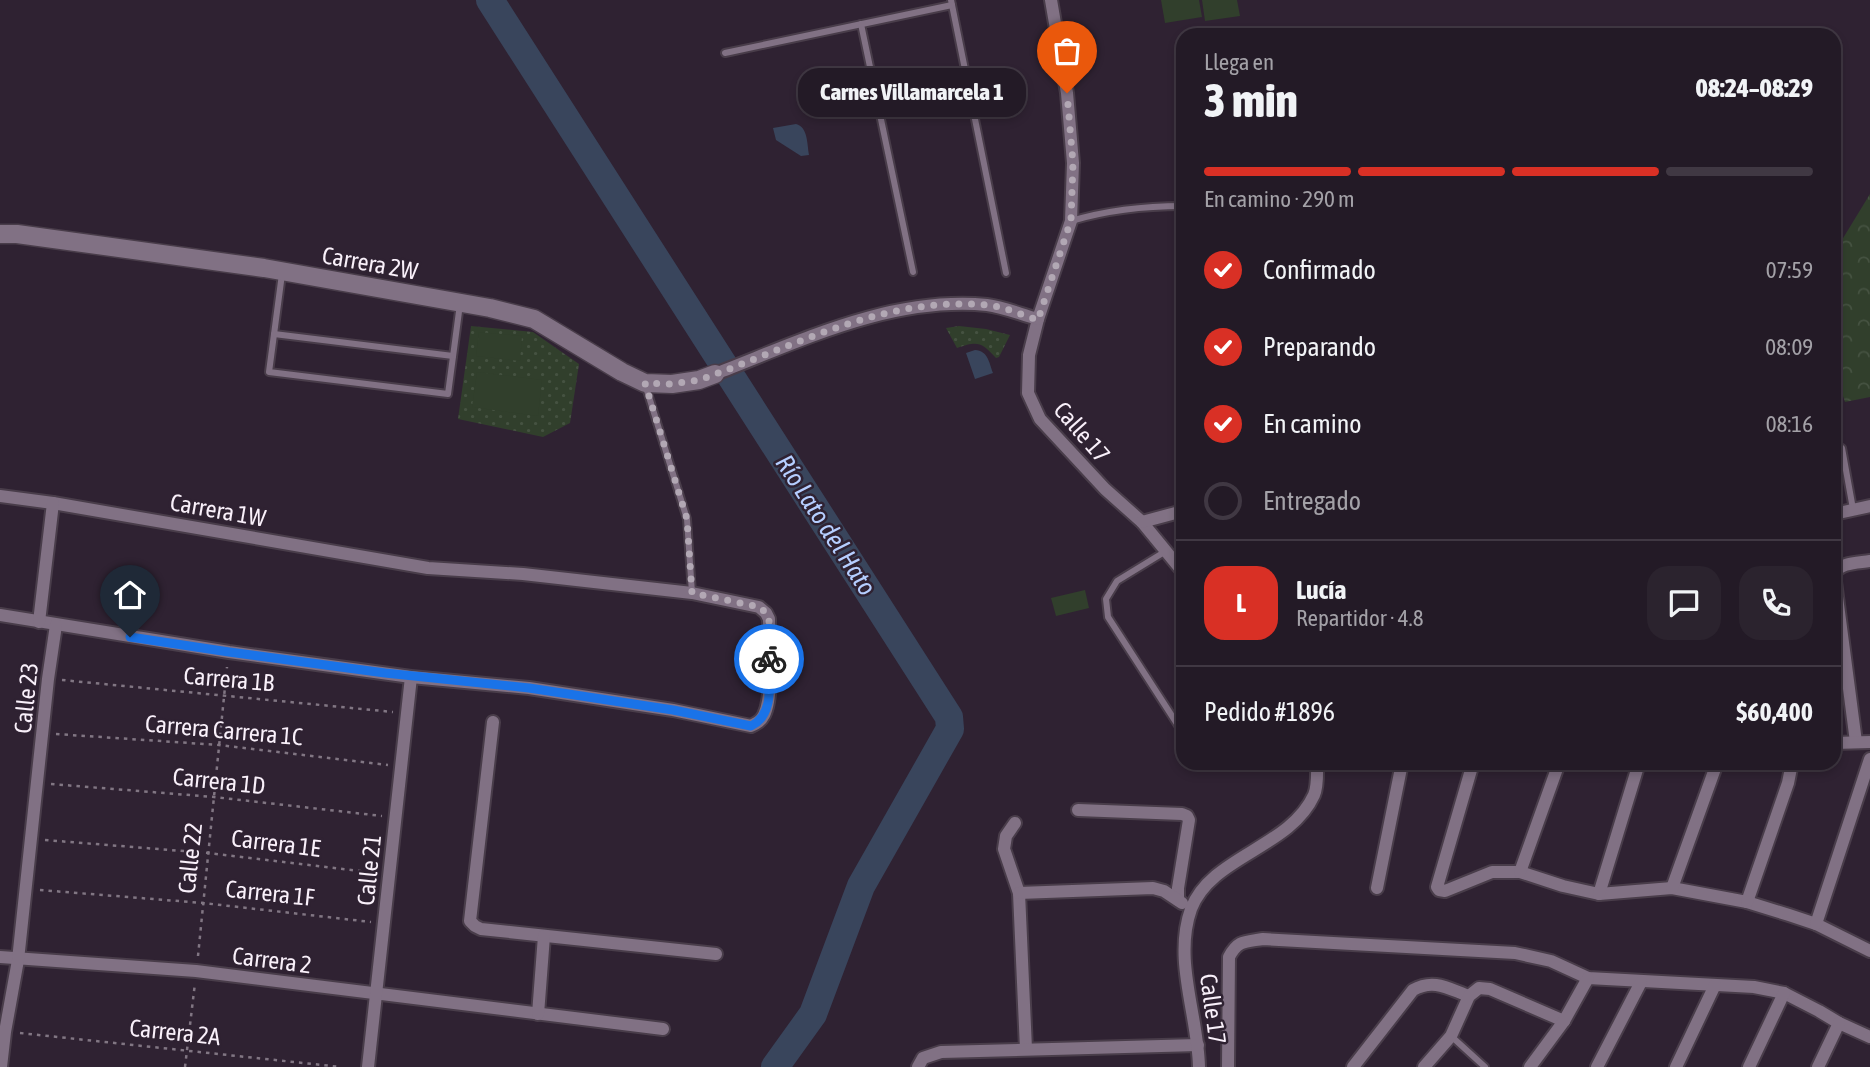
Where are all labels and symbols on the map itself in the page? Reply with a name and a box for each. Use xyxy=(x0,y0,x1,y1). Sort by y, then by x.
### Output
pin xyxy=(1037,21,1097,93)
callout: Carnes Villamarcela 1 xyxy=(797,68,1025,118)
street label: Carrera 2W xyxy=(320,241,421,285)
street label: Calle 17 xyxy=(1048,396,1116,468)
water label: Río Lato del Hato xyxy=(770,449,882,601)
street label: Carrera 1W xyxy=(168,488,269,532)
pin xyxy=(100,565,160,637)
courier xyxy=(734,624,804,694)
street label: Calle 23 xyxy=(9,661,43,735)
street label: Carrera 1B xyxy=(183,662,276,696)
street label: Carrera Carrera 1C xyxy=(144,710,304,750)
street label: Carrera 1D xyxy=(171,763,267,799)
street label: Calle 22 xyxy=(173,821,207,895)
street label: Carrera 1E xyxy=(230,824,322,862)
street label: Calle 21 xyxy=(352,833,386,907)
street label: Carrera 1F xyxy=(224,875,316,911)
street label: Carrera 2 xyxy=(231,942,313,978)
street label: Calle 17 xyxy=(1195,972,1231,1046)
street label: Carrera 2A xyxy=(128,1014,222,1050)

